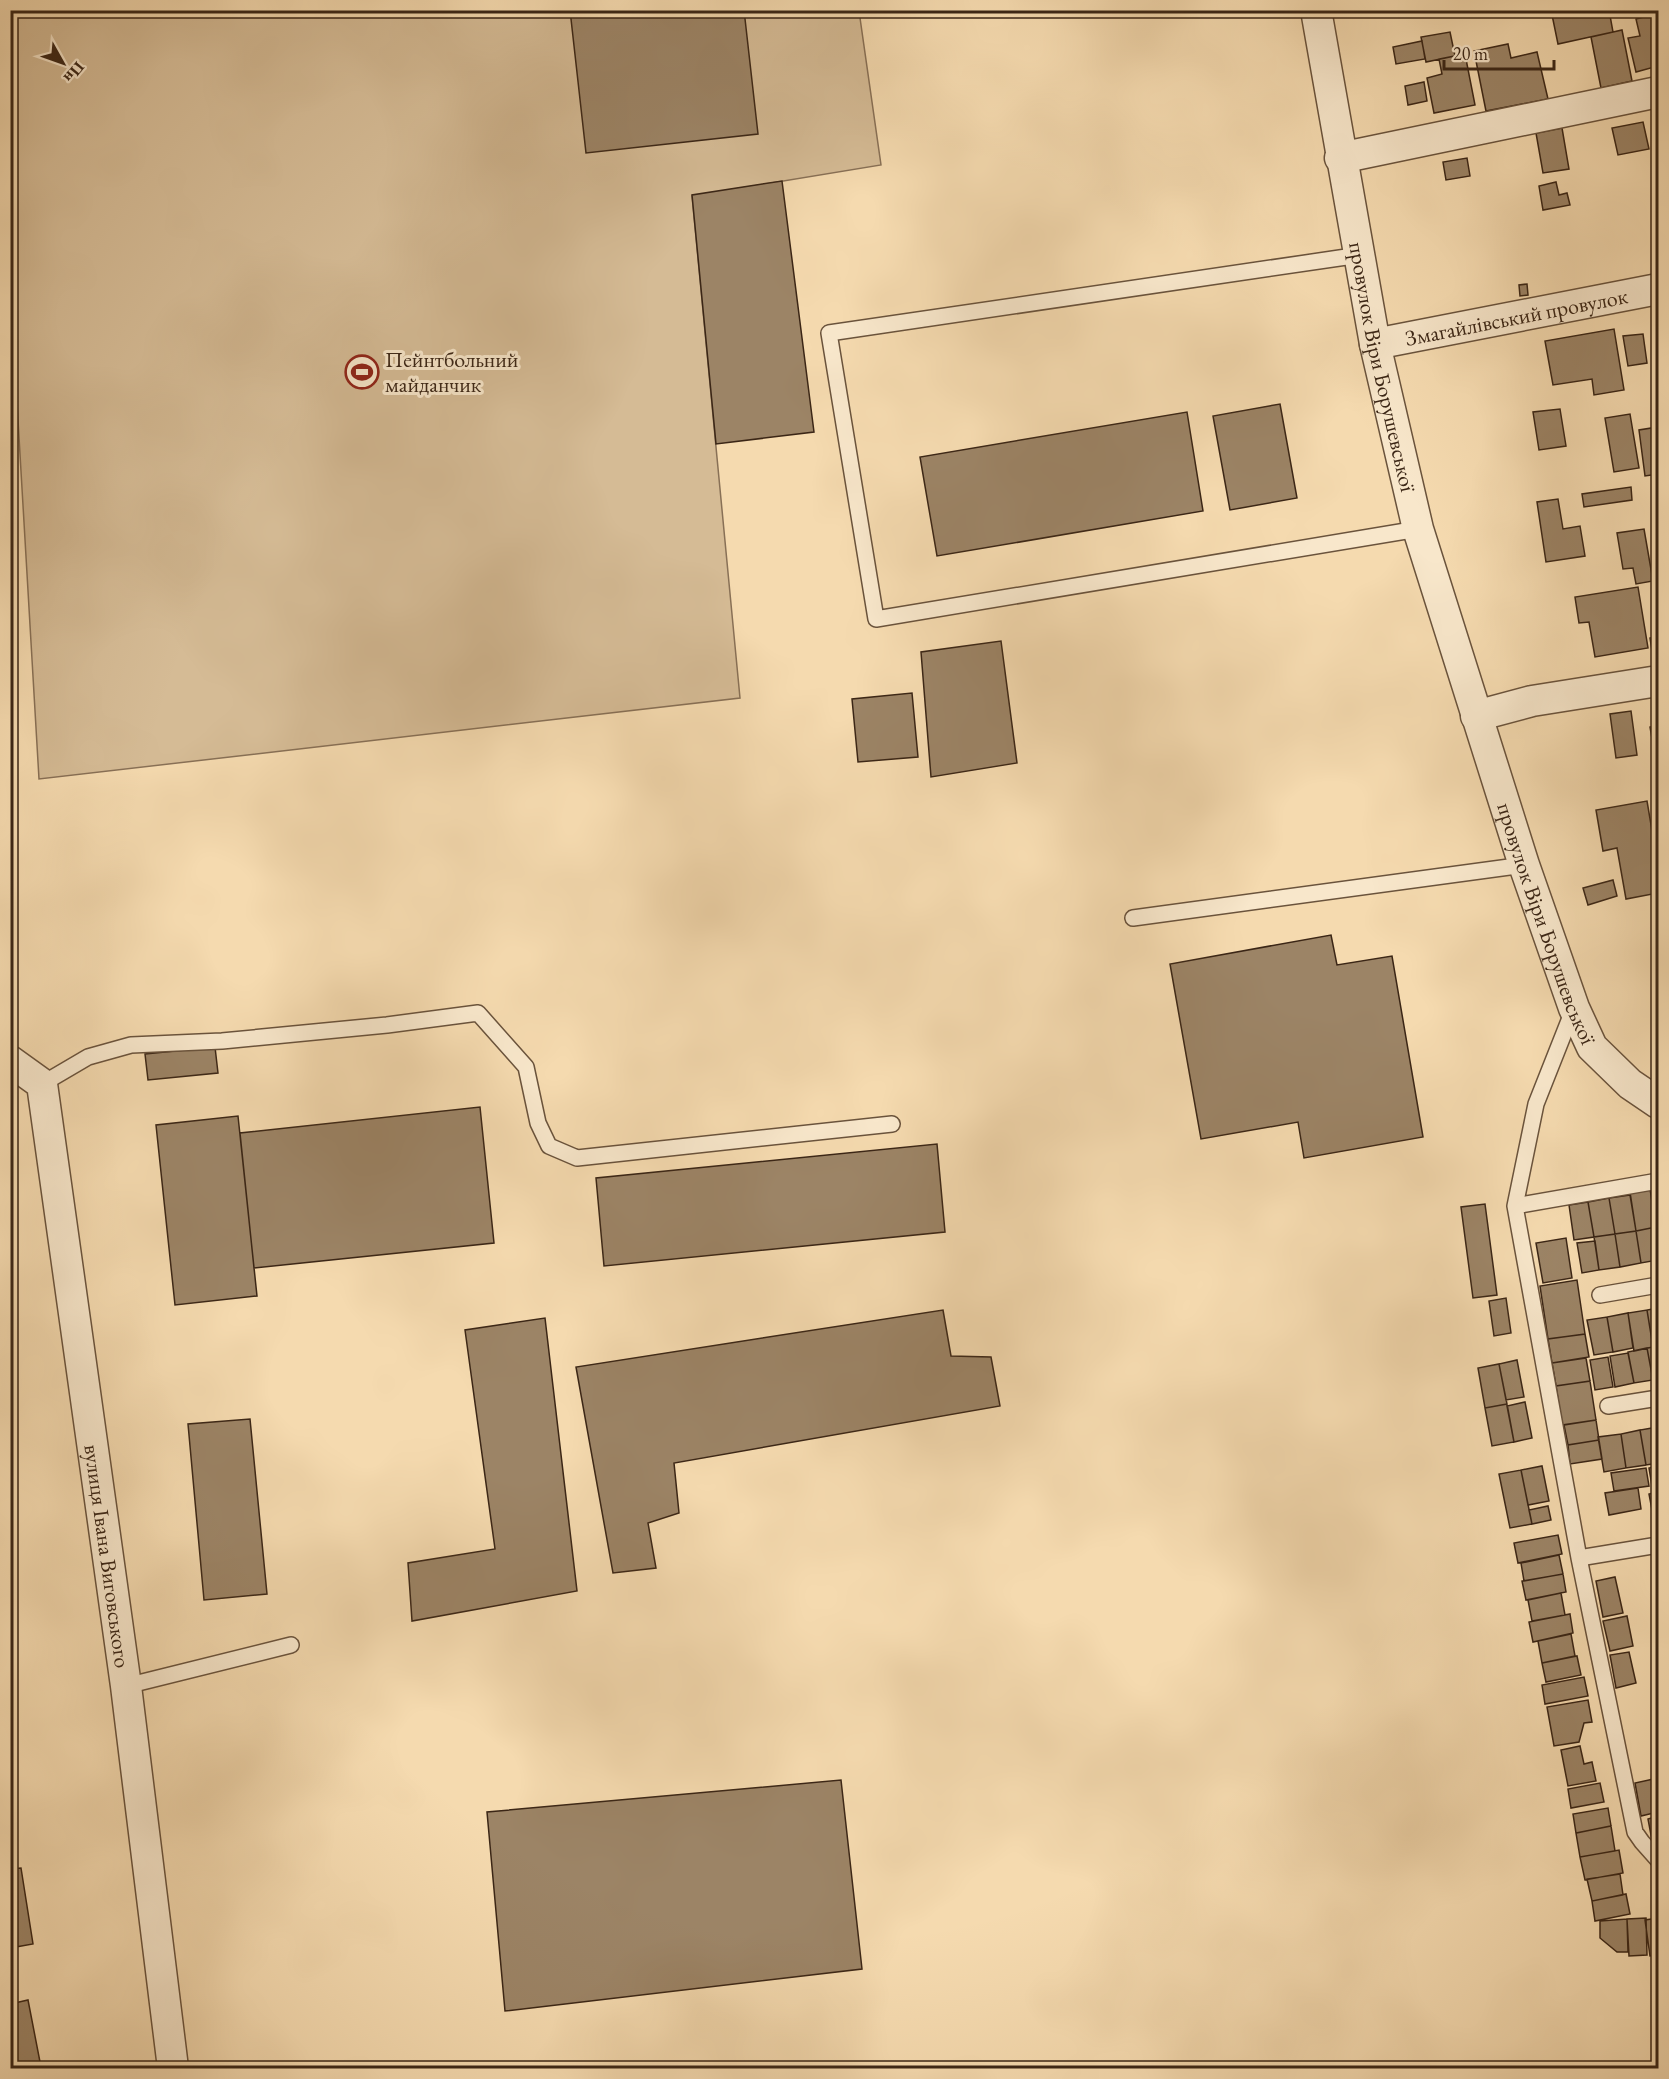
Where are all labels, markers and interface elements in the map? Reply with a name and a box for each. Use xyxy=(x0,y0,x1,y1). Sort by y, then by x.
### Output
north arrow xyxy=(33,33,93,93)
scale bar xyxy=(1444,33,1554,71)
text: 20 m xyxy=(1453,42,1488,65)
text: Пн xyxy=(59,57,89,87)
street label: провулок Віри Борушевської xyxy=(1342,240,1423,495)
street label: Змагайлівський провулок xyxy=(1403,281,1631,353)
place label: Пейнтбольний майданчик xyxy=(385,345,519,399)
sports icon: Пейнтбольний майданчик xyxy=(344,354,380,390)
street label: провулок Віри Борушевської xyxy=(1490,799,1603,1050)
street label: вулиця Івана Виговського xyxy=(77,1442,137,1670)

